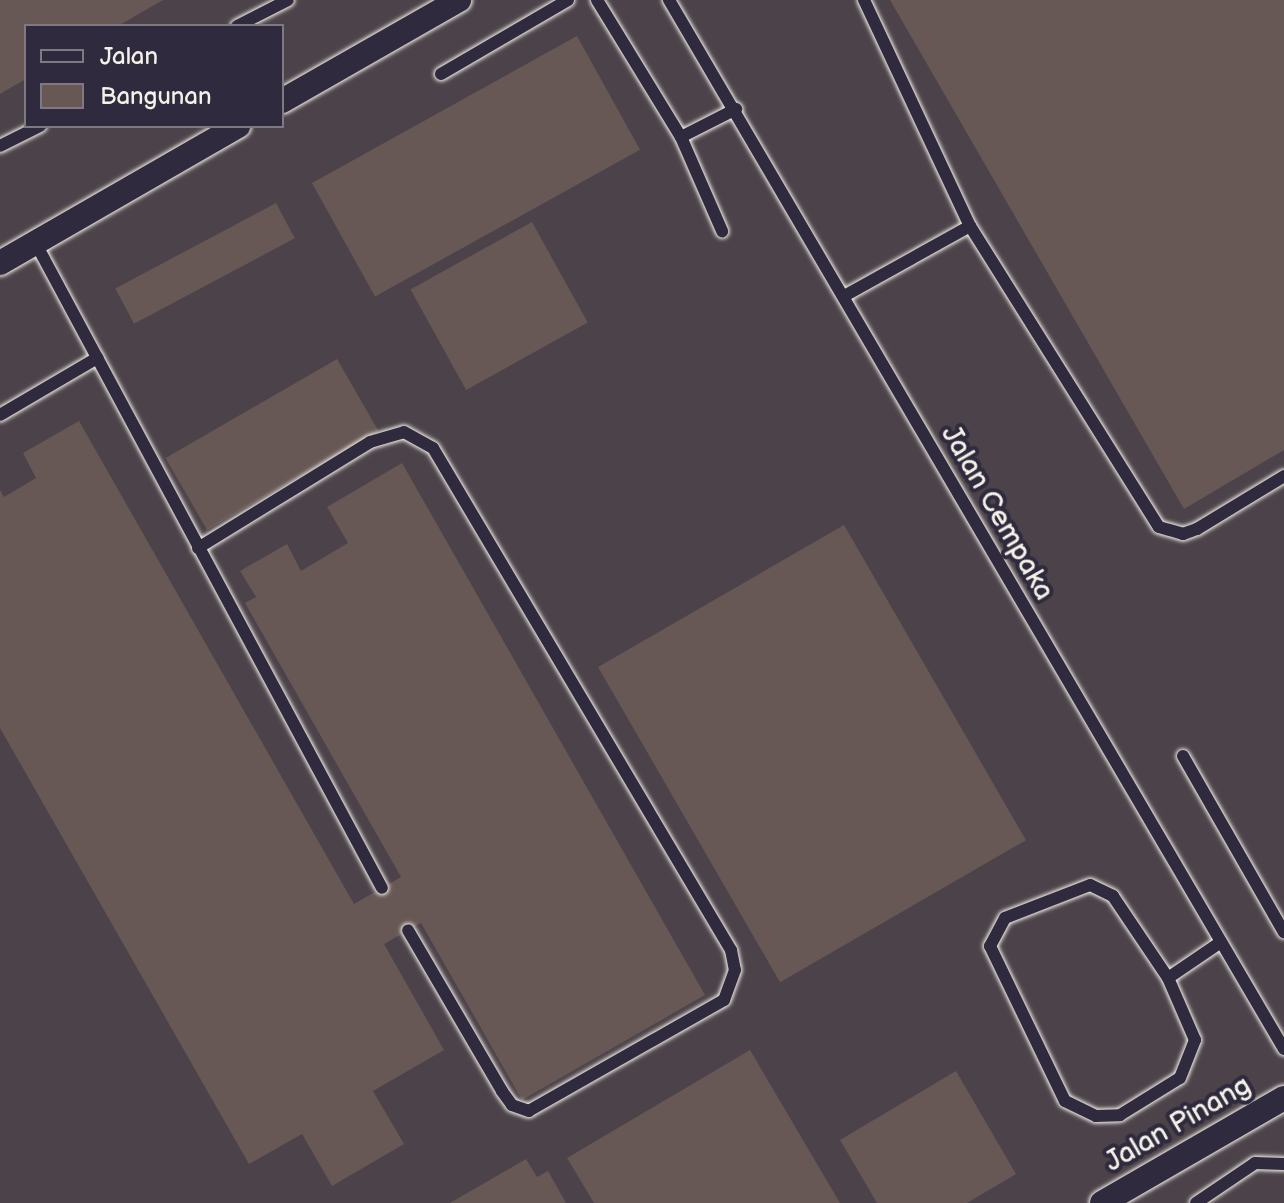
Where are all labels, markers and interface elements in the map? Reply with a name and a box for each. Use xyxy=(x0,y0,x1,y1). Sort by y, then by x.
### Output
legend xyxy=(24,24,284,128)
text: Jalan xyxy=(100,42,158,71)
text: Bangunan xyxy=(100,82,211,111)
street label: Jalan Cempaka xyxy=(933,420,1061,606)
street label: Jalan Pinang xyxy=(1099,1069,1257,1179)

